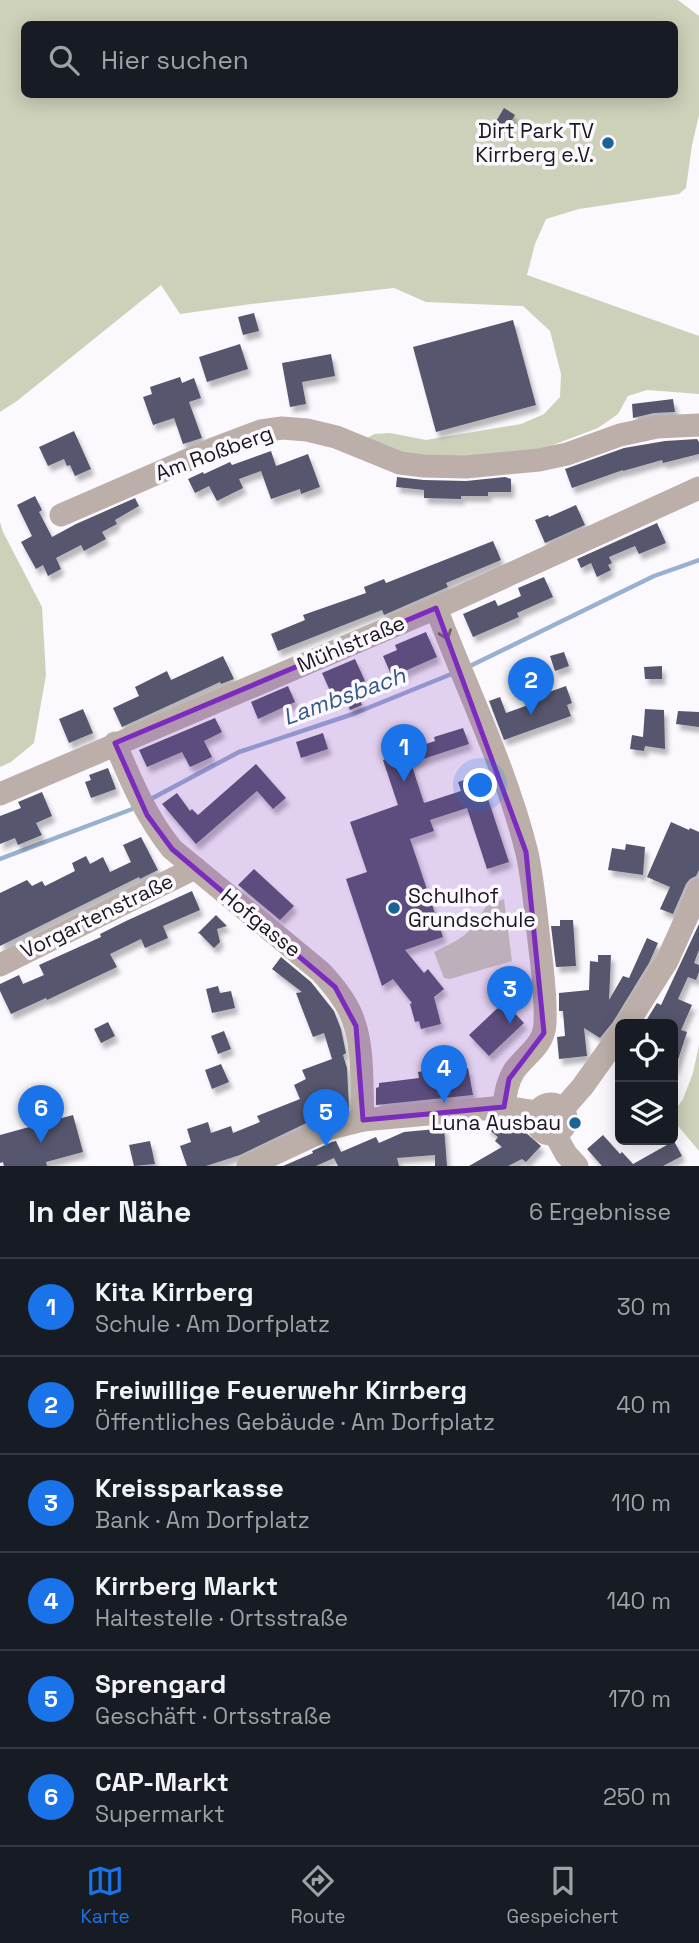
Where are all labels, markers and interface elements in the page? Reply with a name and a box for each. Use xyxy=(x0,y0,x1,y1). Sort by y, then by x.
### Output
search box xyxy=(21,21,678,98)
icon: search xyxy=(45,41,83,79)
text: Hier suchen xyxy=(101,43,249,77)
place label: Dirt Park TV Kirrberg e.V. xyxy=(475,117,594,168)
marker: Dirt Park TV Kirrberg e.V. xyxy=(600,135,616,151)
street label: Am Roßberg xyxy=(151,419,276,486)
street label: Mühlstraße xyxy=(293,609,409,678)
one-way arrow xyxy=(438,628,452,641)
pin: 2 xyxy=(508,657,554,715)
water label: Lambsbach xyxy=(279,660,410,732)
pin: 1 xyxy=(381,724,427,782)
your location xyxy=(463,768,497,802)
street label: Vorgartenstraße xyxy=(16,867,178,964)
street label: Hofgasse xyxy=(216,882,307,963)
place label: Schulhof Grundschule xyxy=(408,882,536,933)
marker: Schulhof Grundschule xyxy=(386,900,402,916)
pin: 3 xyxy=(487,966,533,1024)
map controls xyxy=(615,1019,678,1145)
button: locate xyxy=(615,1019,678,1082)
pin: 4 xyxy=(421,1045,467,1103)
button: layers xyxy=(615,1082,678,1145)
pin: 6 xyxy=(18,1085,64,1143)
pin: 5 xyxy=(303,1089,349,1147)
place label: Luna Ausbau xyxy=(431,1109,561,1136)
marker: Luna Ausbau xyxy=(567,1115,583,1131)
text: In der Nähe xyxy=(28,1192,191,1231)
text: 6 Ergebnisse xyxy=(529,1197,671,1227)
text: Kita Kirrberg xyxy=(95,1275,253,1309)
text: 1 xyxy=(46,1292,56,1322)
text: 30 m xyxy=(617,1292,671,1322)
text: Schule · Am Dorfplatz xyxy=(95,1309,330,1339)
text: Freiwillige Feuerwehr Kirrberg xyxy=(95,1373,467,1407)
text: 2 xyxy=(44,1390,58,1420)
text: 40 m xyxy=(616,1390,671,1420)
text: Öffentliches Gebäude · Am Dorfplatz xyxy=(95,1407,495,1437)
text: Kreissparkasse xyxy=(95,1471,284,1505)
text: 3 xyxy=(44,1488,58,1518)
text: 110 m xyxy=(611,1488,671,1518)
text: Bank · Am Dorfplatz xyxy=(95,1505,310,1535)
text: Kirrberg Markt xyxy=(95,1569,278,1603)
text: 4 xyxy=(44,1586,58,1616)
text: 140 m xyxy=(607,1586,671,1616)
text: Haltestelle · Ortsstraße xyxy=(95,1603,348,1633)
text: Sprengard xyxy=(95,1667,226,1701)
text: 5 xyxy=(44,1684,58,1714)
text: 170 m xyxy=(608,1684,671,1714)
text: Geschäft · Ortsstraße xyxy=(95,1701,332,1731)
text: CAP-Markt xyxy=(95,1765,229,1799)
text: 6 xyxy=(44,1782,58,1812)
text: 250 m xyxy=(603,1782,671,1812)
text: Supermarkt xyxy=(95,1799,225,1829)
tab: Karte xyxy=(80,1862,130,1929)
tab: Route xyxy=(291,1862,346,1929)
tab: Gespeichert xyxy=(506,1862,619,1929)

